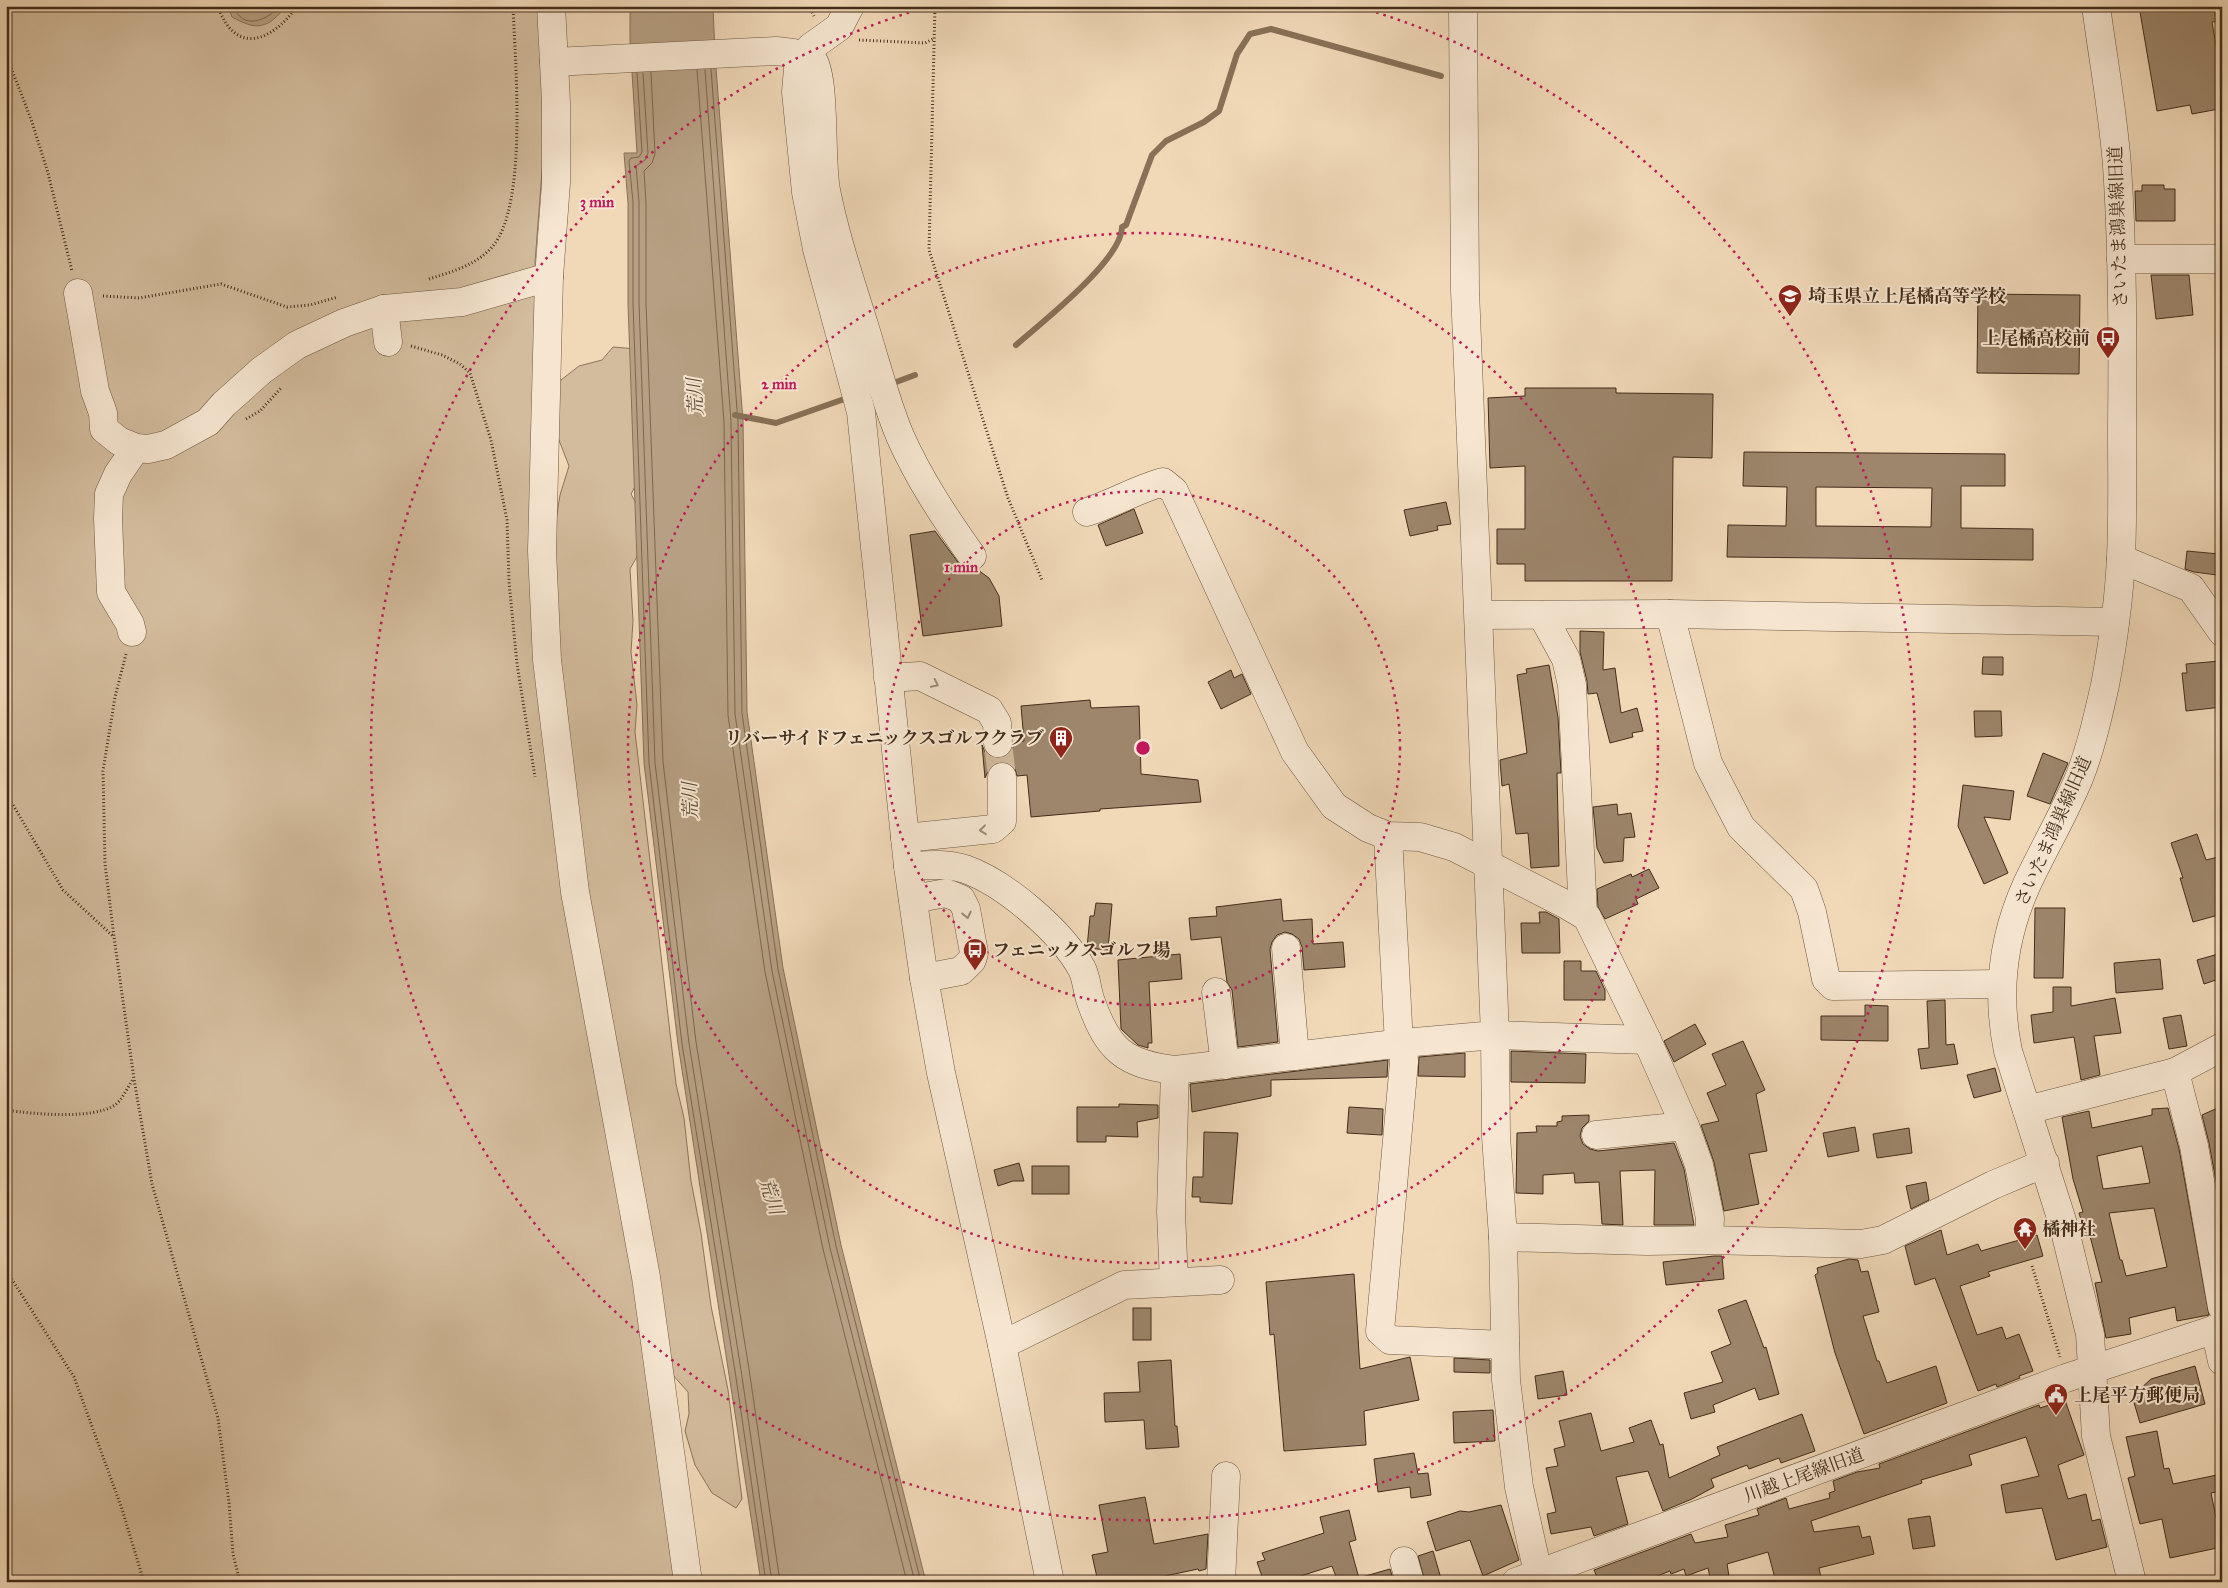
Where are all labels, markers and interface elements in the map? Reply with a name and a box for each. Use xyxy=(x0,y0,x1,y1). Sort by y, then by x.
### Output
street label: さいたま鴻巣線旧道 xyxy=(2104,146,2132,308)
text: 3 min xyxy=(580,193,615,212)
school or university icon: 埼玉県立上尾橘高等学校 xyxy=(1777,283,1803,317)
place label: 埼玉県立上尾橘高等学校 xyxy=(1808,285,2006,307)
bus stop icon: 上尾橘高校前 xyxy=(2095,325,2121,359)
place label: 上尾橘高校前 xyxy=(1982,327,2090,349)
water label: 荒川 xyxy=(682,375,708,417)
text: 2 min xyxy=(761,375,798,393)
text: 1 min xyxy=(944,558,979,576)
one-way arrow xyxy=(930,678,939,688)
building icon: リバーサイドフェニックスゴルフクラブ xyxy=(1048,725,1074,759)
place label: リバーサイドフェニックスゴルフクラブ xyxy=(725,727,1044,749)
centre of rings xyxy=(1134,739,1152,757)
street label: さいたま鴻巣線旧道 xyxy=(2010,753,2096,909)
water label: 荒川 xyxy=(678,780,702,820)
one-way arrow xyxy=(979,824,987,835)
one-way arrow xyxy=(961,910,972,919)
bus stop icon: フェニックスゴルフ場 xyxy=(962,937,988,971)
place label: フェニックスゴルフ場 xyxy=(992,939,1170,961)
water label: 荒川 xyxy=(754,1174,789,1220)
temple icon: 橘神社 xyxy=(2012,1216,2038,1250)
place label: 橘神社 xyxy=(2042,1218,2096,1240)
public building icon: 上尾平方郵便局 xyxy=(2043,1382,2069,1416)
place label: 上尾平方郵便局 xyxy=(2074,1384,2200,1406)
street label: 川越上尾線旧道 xyxy=(1741,1443,1867,1507)

